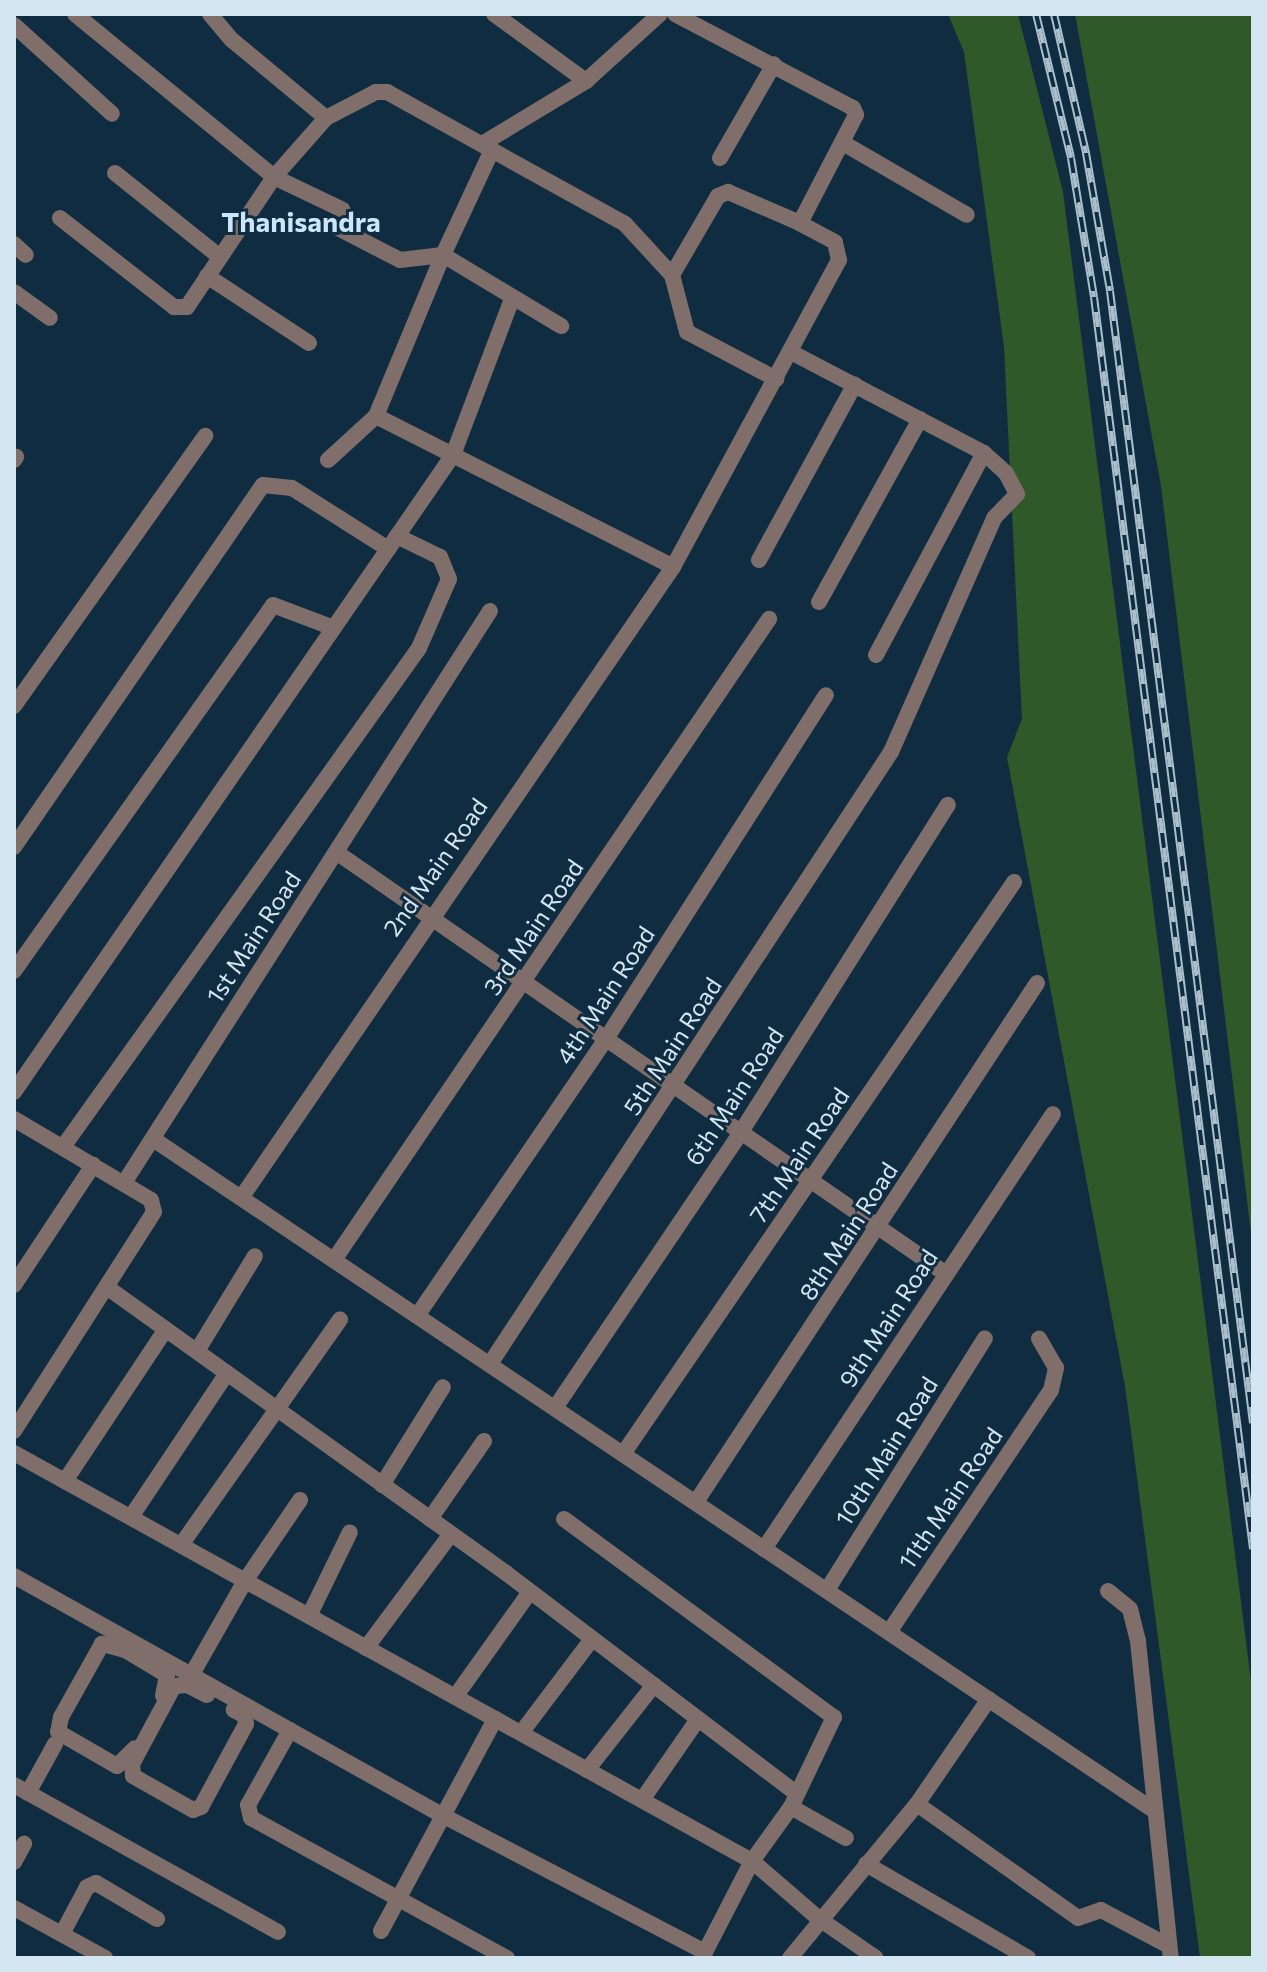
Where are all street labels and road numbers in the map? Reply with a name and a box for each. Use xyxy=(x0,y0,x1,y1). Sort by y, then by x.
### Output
street label: 2nd Main Road xyxy=(377,793,493,941)
street label: 3rd Main Road xyxy=(477,854,589,1000)
street label: 1st Main Road xyxy=(200,866,306,1008)
street label: 4th Main Road xyxy=(550,921,660,1069)
street label: 5th Main Road xyxy=(617,972,727,1120)
street label: 6th Main Road xyxy=(679,1022,789,1170)
street label: 7th Main Road xyxy=(743,1082,855,1228)
street label: 8th Main Road xyxy=(793,1157,903,1305)
street label: 9th Main Road xyxy=(833,1244,943,1392)
street label: 10th Main Road xyxy=(829,1371,943,1531)
street label: 11th Main Road xyxy=(892,1422,1008,1574)

